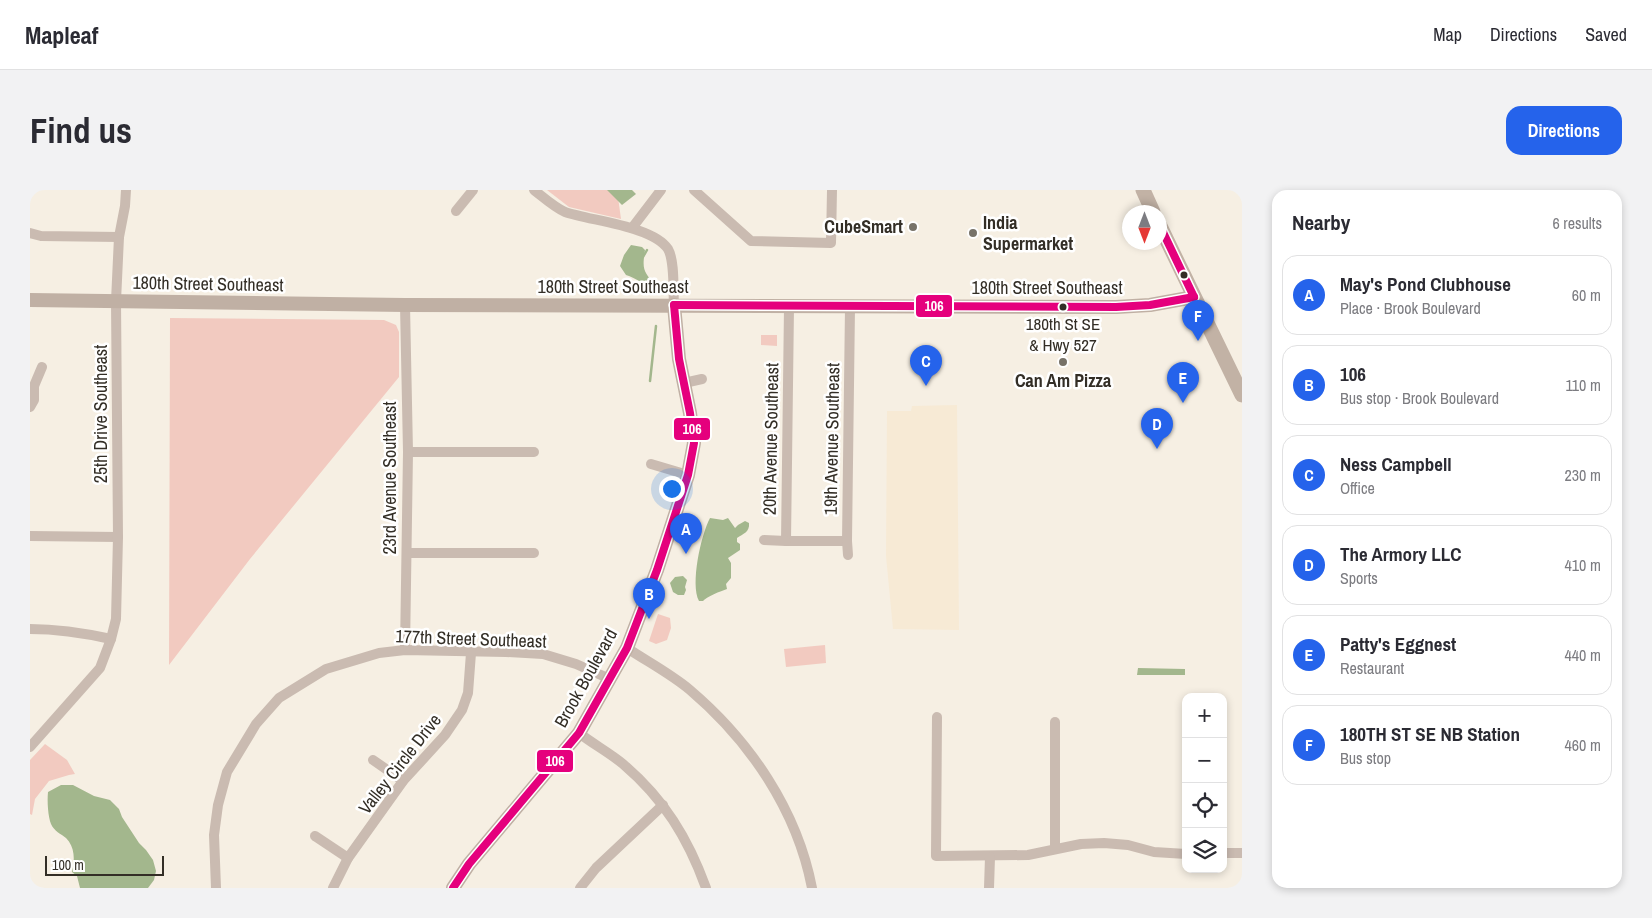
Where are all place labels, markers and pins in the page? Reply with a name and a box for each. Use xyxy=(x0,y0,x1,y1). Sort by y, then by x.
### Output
place label: India Supermarket xyxy=(983,210,1073,256)
place label: CubeSmart xyxy=(824,214,903,239)
marker: CubeSmart xyxy=(907,221,919,233)
marker: India Supermarket xyxy=(967,227,979,239)
unlabelled marker xyxy=(1179,270,1189,280)
pin: F xyxy=(1182,300,1214,341)
marker: 180th St SE & Hwy 527 xyxy=(1058,302,1068,312)
place label: 180th St SE & Hwy 527 xyxy=(1026,312,1100,356)
pin: C xyxy=(910,345,942,386)
marker: Can Am Pizza xyxy=(1057,356,1069,368)
pin: E xyxy=(1167,362,1199,403)
place label: Can Am Pizza xyxy=(1015,368,1112,393)
pin: D xyxy=(1141,408,1173,449)
pin: A xyxy=(670,513,702,554)
pin: B xyxy=(633,578,665,619)

